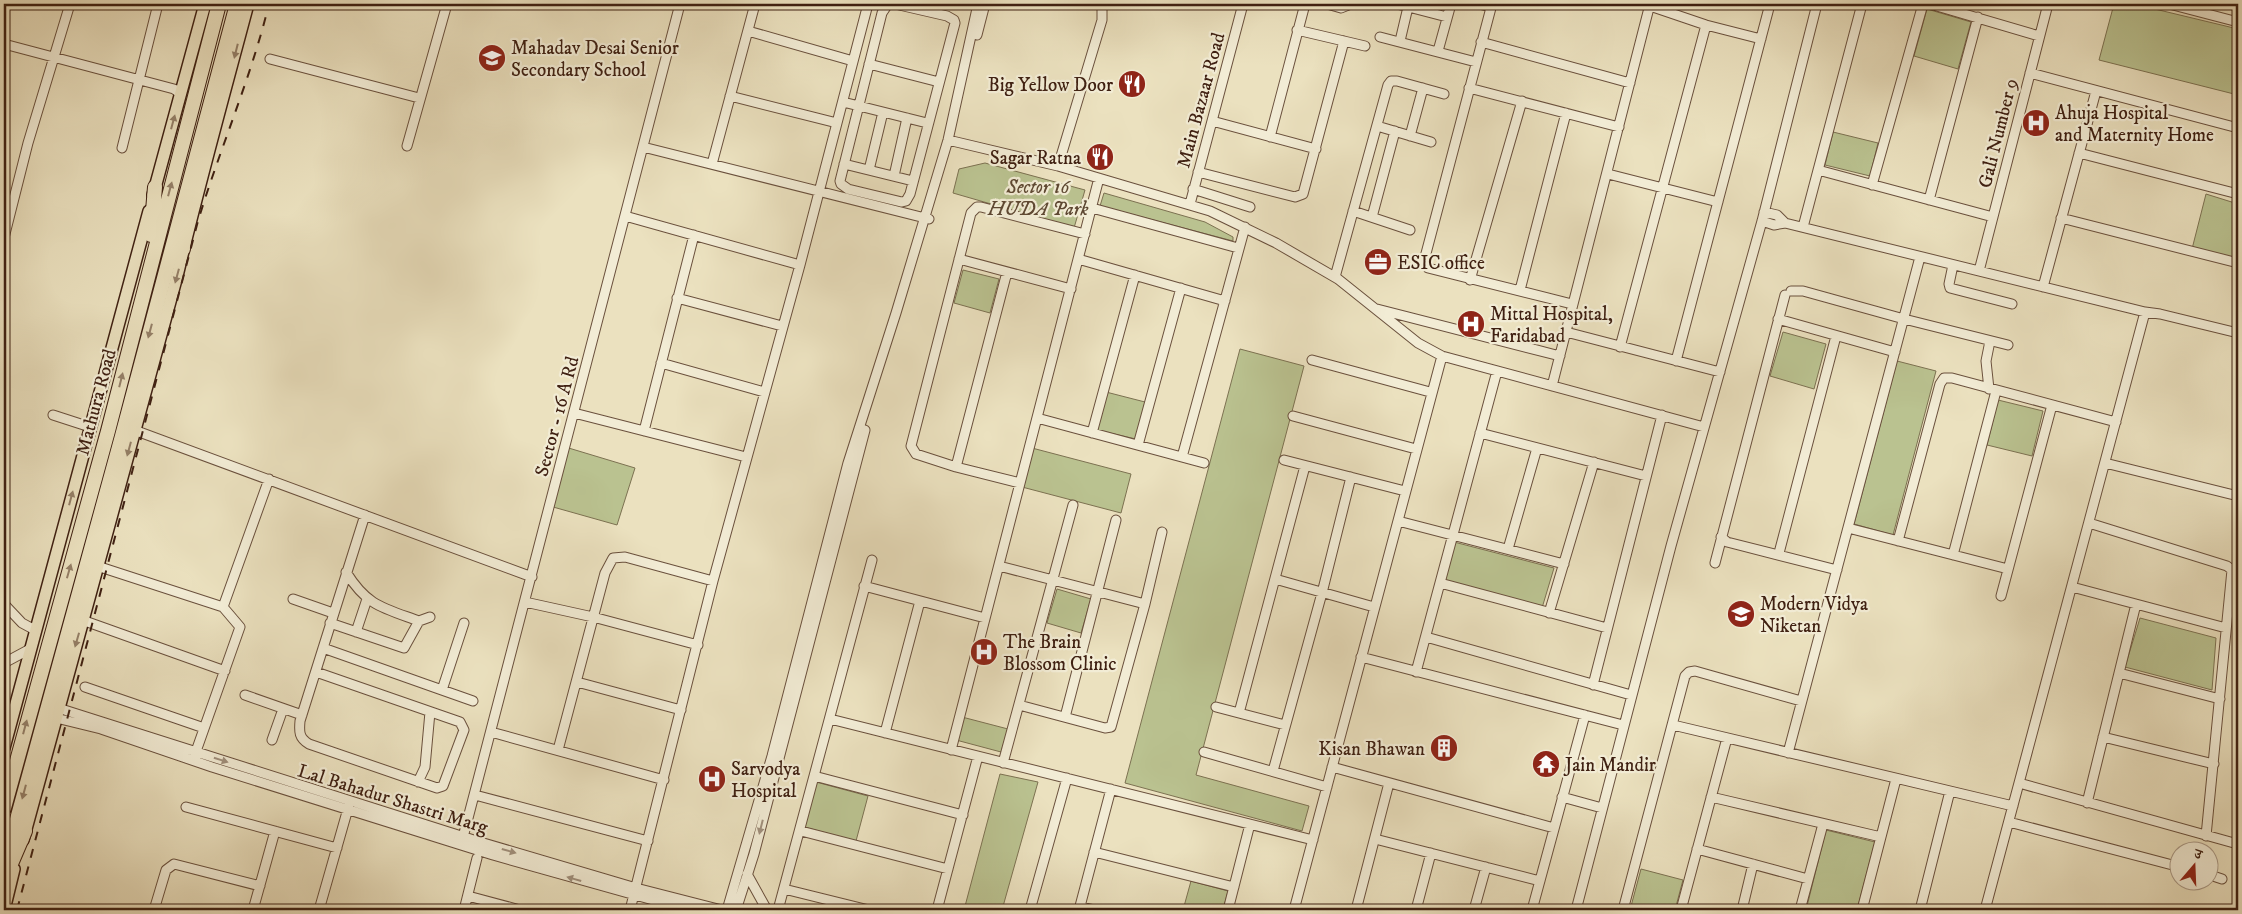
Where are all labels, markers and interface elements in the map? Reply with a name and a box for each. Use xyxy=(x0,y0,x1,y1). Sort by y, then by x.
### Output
street label: Main Bazaar Road xyxy=(1172,30,1231,171)
place label: Mahadav Desai Senior Secondary School xyxy=(511,37,679,82)
school or university icon: Mahadav Desai Senior Secondary School xyxy=(477,43,507,73)
one-way arrow xyxy=(232,44,240,59)
restaurant icon: Big Yellow Door xyxy=(1117,69,1147,99)
place label: Big Yellow Door xyxy=(988,74,1113,97)
street label: Gali Number 9 xyxy=(1974,76,2023,190)
place label: Ahuja Hospital and Maternity Home xyxy=(2055,102,2214,147)
hospital icon: Ahuja Hospital and Maternity Home xyxy=(2021,108,2051,138)
one-way arrow xyxy=(170,114,178,129)
restaurant icon: Sagar Ratna xyxy=(1085,142,1115,172)
place label: Sagar Ratna xyxy=(990,147,1081,170)
park label: Sector 16 HUDA Park xyxy=(987,176,1088,221)
one-way arrow xyxy=(166,182,174,197)
office icon: ESIC office xyxy=(1363,247,1393,277)
place label: ESIC office xyxy=(1397,252,1485,275)
one-way arrow xyxy=(172,268,180,283)
place label: Mittal Hospital, Faridabad xyxy=(1490,303,1613,348)
hospital icon: Mittal Hospital, Faridabad xyxy=(1456,309,1486,339)
one-way arrow xyxy=(146,324,154,339)
street label: Mathura Road xyxy=(71,346,122,458)
street label: Sector - 16 A Rd xyxy=(530,353,585,479)
one-way arrow xyxy=(117,373,125,388)
one-way arrow xyxy=(125,442,133,457)
one-way arrow xyxy=(67,491,75,506)
one-way arrow xyxy=(65,563,73,578)
place label: Modern Vidya Niketan xyxy=(1760,593,1868,638)
school or university icon: Modern Vidya Niketan xyxy=(1726,599,1756,629)
place label: The Brain Blossom Clinic xyxy=(1003,631,1116,676)
one-way arrow xyxy=(72,632,80,647)
hospital icon: The Brain Blossom Clinic xyxy=(969,637,999,667)
one-way arrow xyxy=(21,720,29,735)
building icon: Kisan Bhawan xyxy=(1429,733,1459,763)
place label: Kisan Bhawan xyxy=(1318,738,1425,761)
temple icon: Jain Mandir xyxy=(1531,749,1561,779)
place label: Jain Mandir xyxy=(1563,754,1656,777)
one-way arrow xyxy=(213,757,228,764)
place label: Sarvodya Hospital xyxy=(731,758,800,803)
street label: Lal Bahadur Shastri Marg xyxy=(295,760,491,840)
hospital icon: Sarvodya Hospital xyxy=(697,764,727,794)
one-way arrow xyxy=(20,784,28,799)
one-way arrow xyxy=(756,820,764,835)
north arrow xyxy=(2170,842,2220,892)
text: उ xyxy=(2191,845,2205,865)
one-way arrow xyxy=(502,847,517,855)
one-way arrow xyxy=(567,874,582,882)

